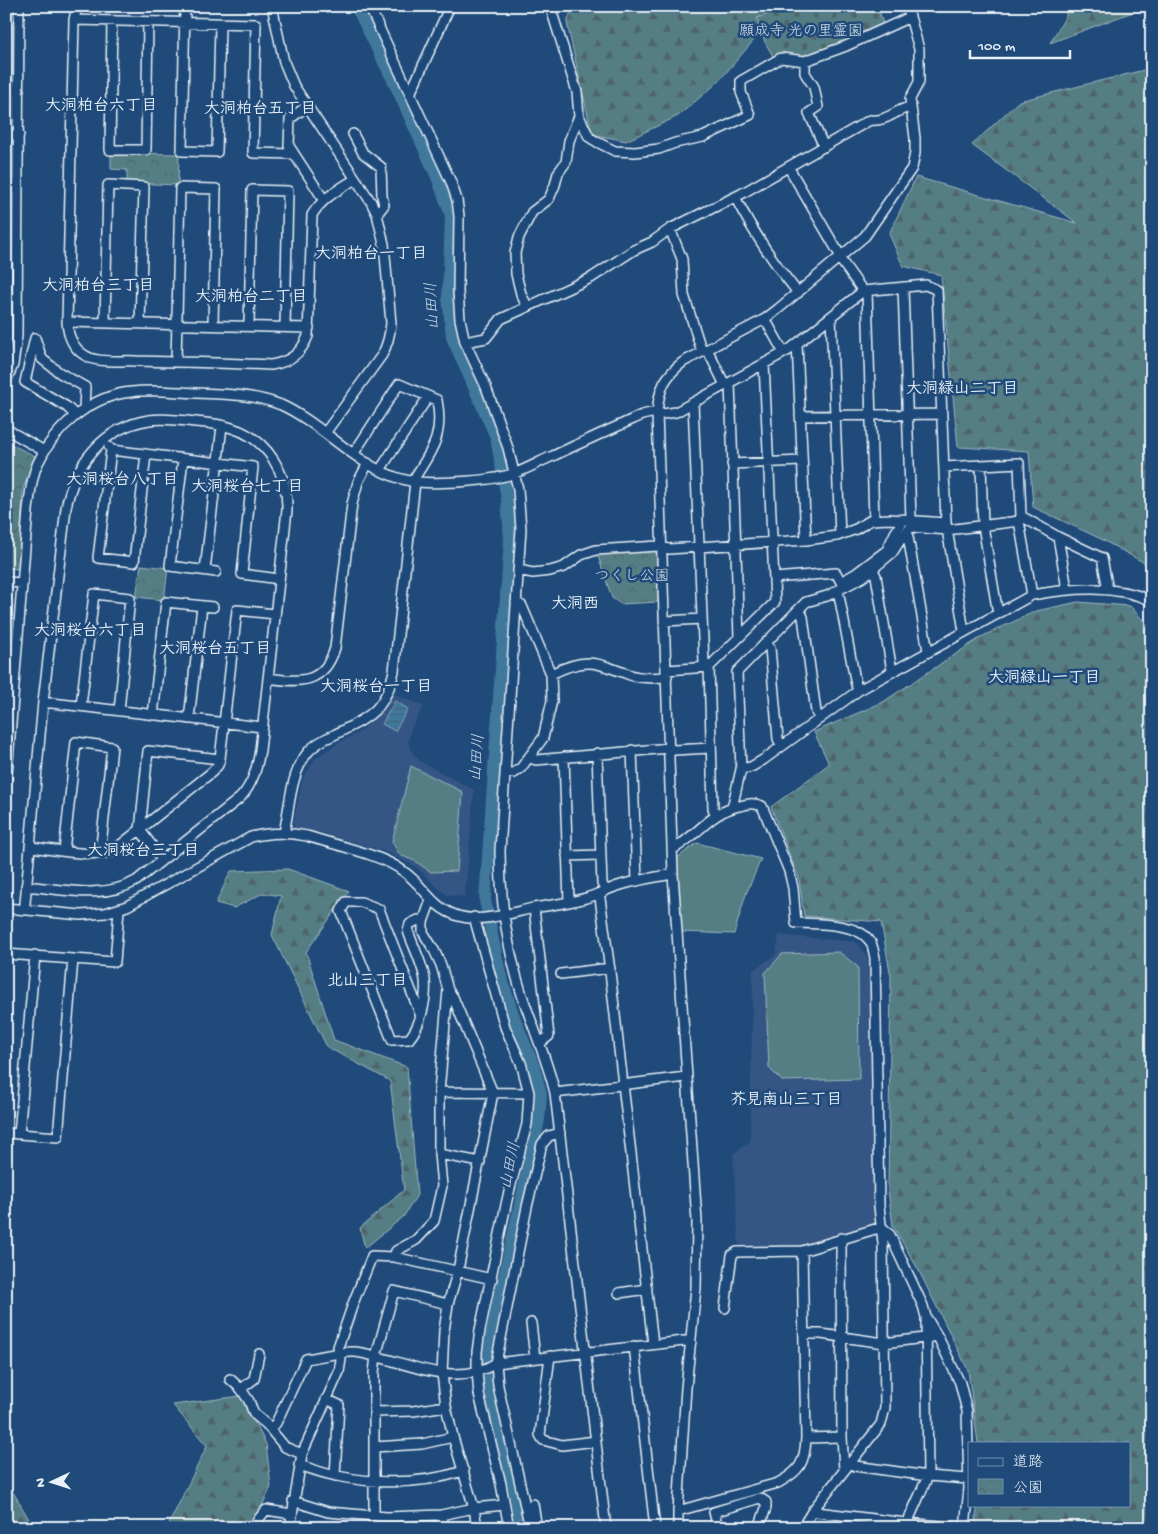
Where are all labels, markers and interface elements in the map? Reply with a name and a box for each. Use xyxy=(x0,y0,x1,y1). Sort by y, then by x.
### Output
park label: 願成寺 光の里霊園 xyxy=(739,22,863,41)
scale bar xyxy=(970,28,1070,60)
text: 100 m xyxy=(977,38,1016,56)
district label: 大洞柏台六丁目 xyxy=(45,96,157,117)
district label: 大洞柏台五丁目 xyxy=(204,99,316,120)
district label: 大洞柏台一丁目 xyxy=(315,244,427,265)
district label: 大洞柏台三丁目 xyxy=(42,276,154,297)
water label: 山田川 xyxy=(422,282,445,331)
district label: 大洞柏台二丁目 xyxy=(195,287,307,308)
district label: 大洞緑山二丁目 xyxy=(906,380,1018,400)
district label: 大洞桜台八丁目 xyxy=(66,470,178,491)
district label: 大洞桜台七丁目 xyxy=(191,477,303,498)
park label: つくし公園 xyxy=(594,568,670,586)
district label: 大洞西 xyxy=(551,595,599,615)
district label: 大洞桜台六丁目 xyxy=(34,621,146,642)
district label: 大洞桜台五丁目 xyxy=(159,639,271,660)
district label: 大洞緑山一丁目 xyxy=(988,669,1100,689)
district label: 大洞桜台一丁目 xyxy=(320,677,432,698)
water label: 山田川 xyxy=(467,733,490,783)
district label: 大洞桜台三丁目 xyxy=(87,841,199,862)
district label: 北山三丁目 xyxy=(327,972,407,992)
district label: 芥見南山三丁目 xyxy=(730,1090,842,1111)
water label: 山田川 xyxy=(497,1140,526,1191)
legend xyxy=(968,1442,1130,1506)
text: 道路 xyxy=(1013,1454,1043,1472)
north arrow xyxy=(28,1456,78,1506)
text: N xyxy=(33,1478,50,1488)
text: 公園 xyxy=(1013,1480,1043,1498)

